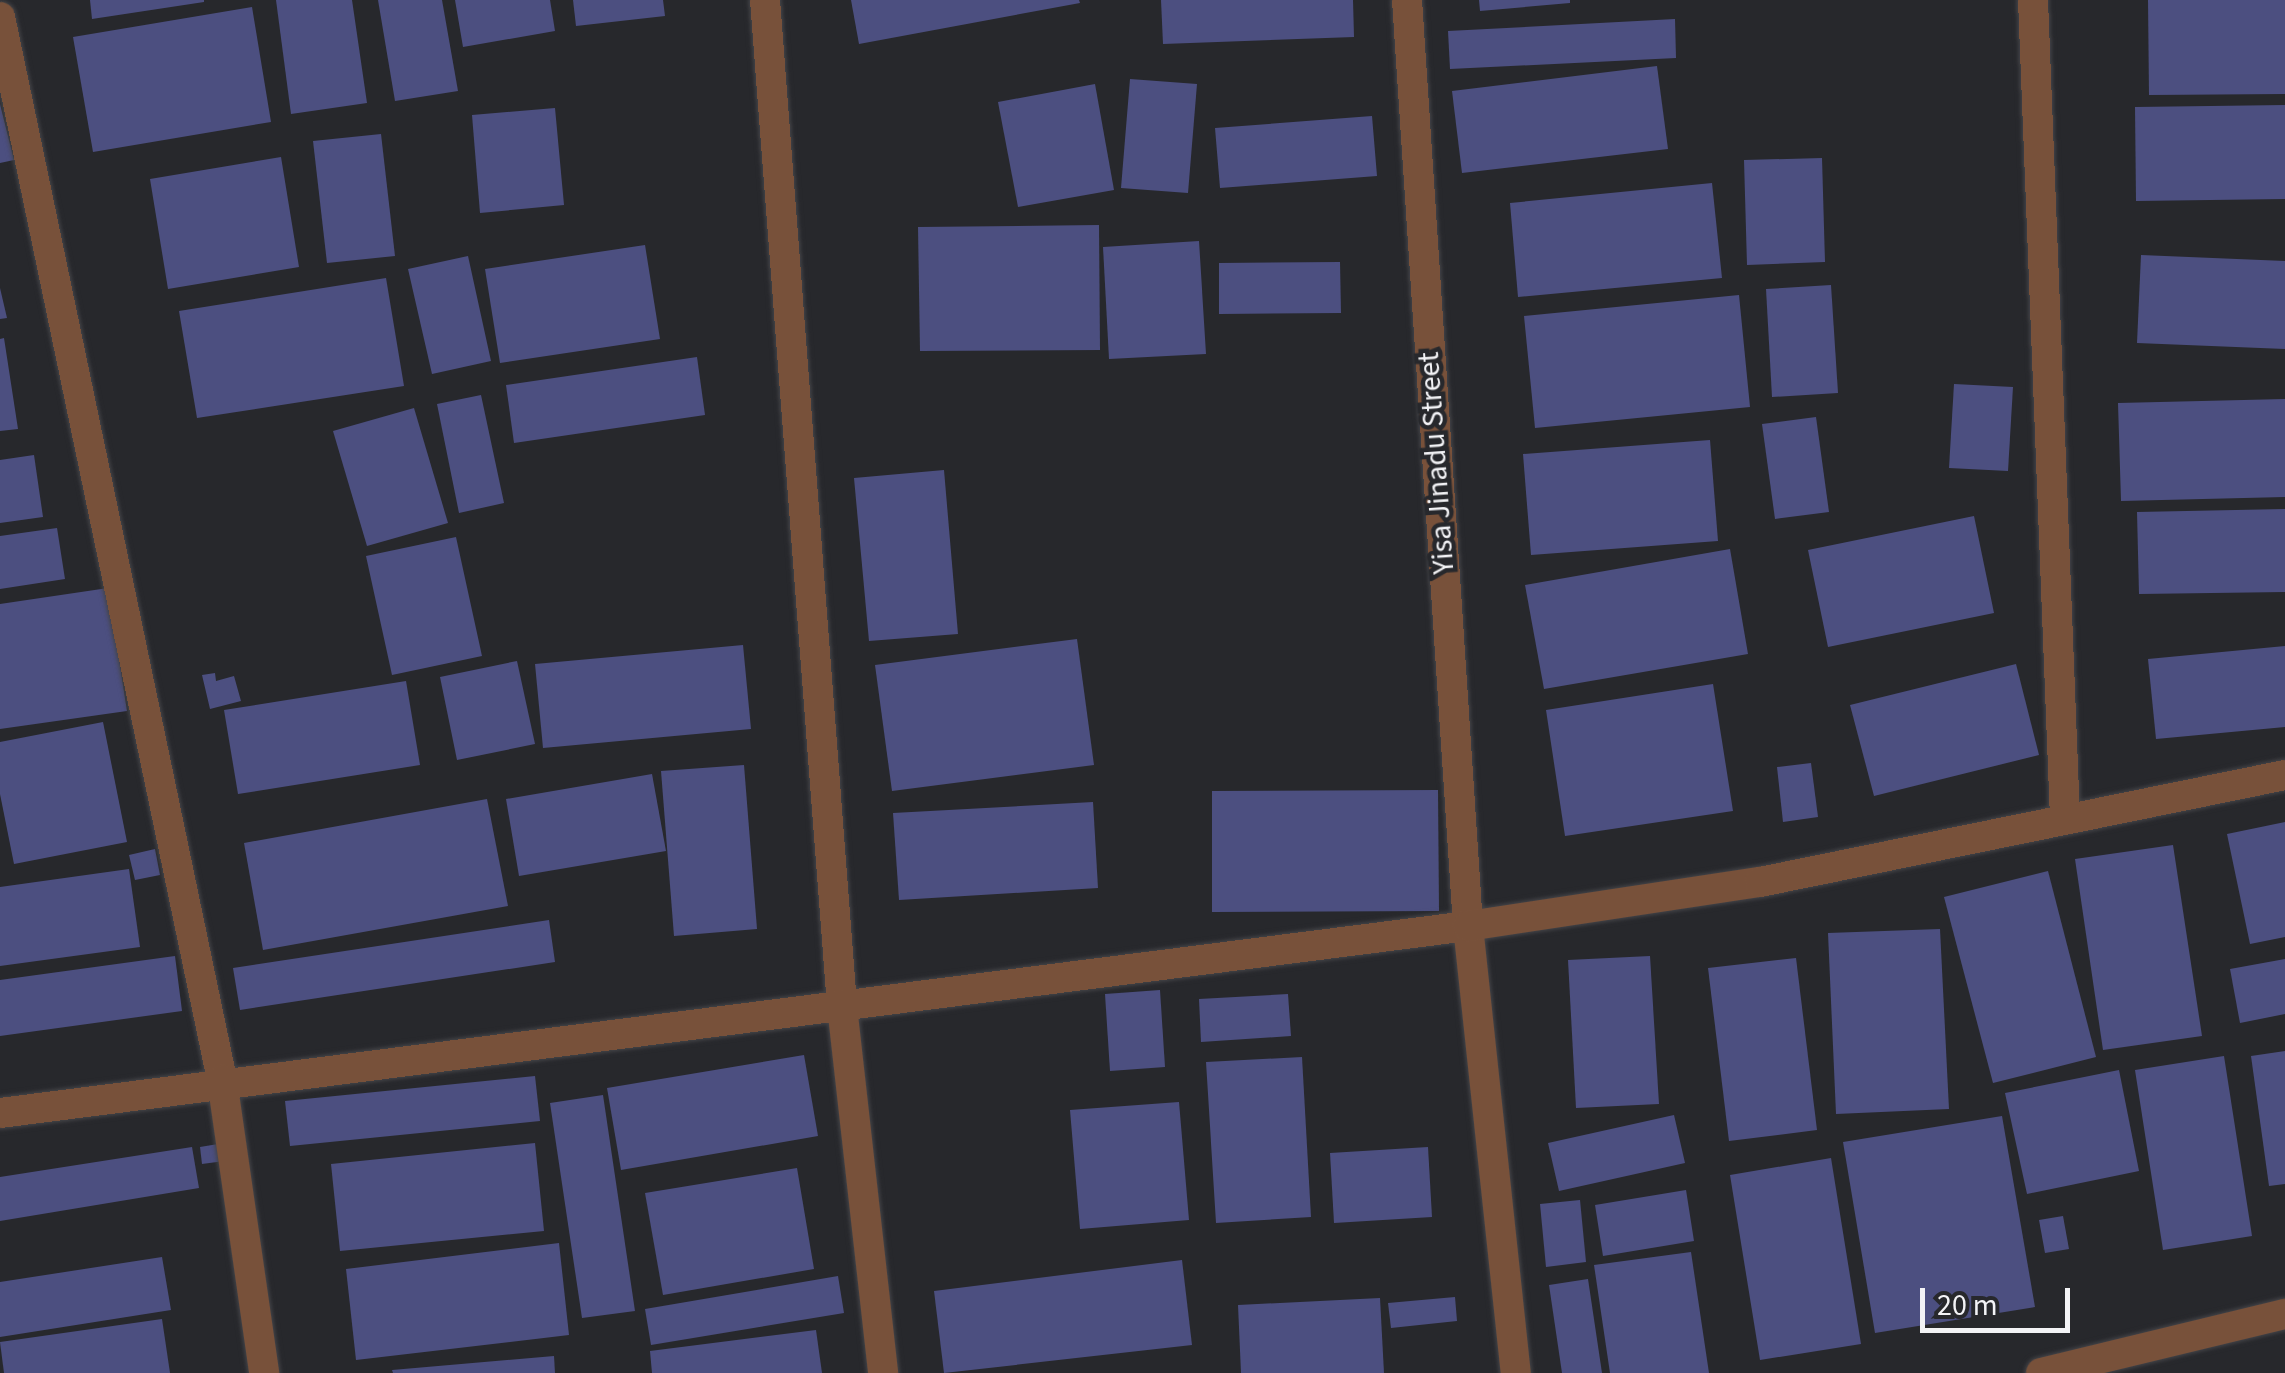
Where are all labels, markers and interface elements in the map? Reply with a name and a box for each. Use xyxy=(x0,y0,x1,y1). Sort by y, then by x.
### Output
street label: Yisa Jinadu Street xyxy=(1411,351,1463,575)
scale bar xyxy=(1925,1268,2075,1330)
text: 20 m xyxy=(1937,1284,1998,1327)

